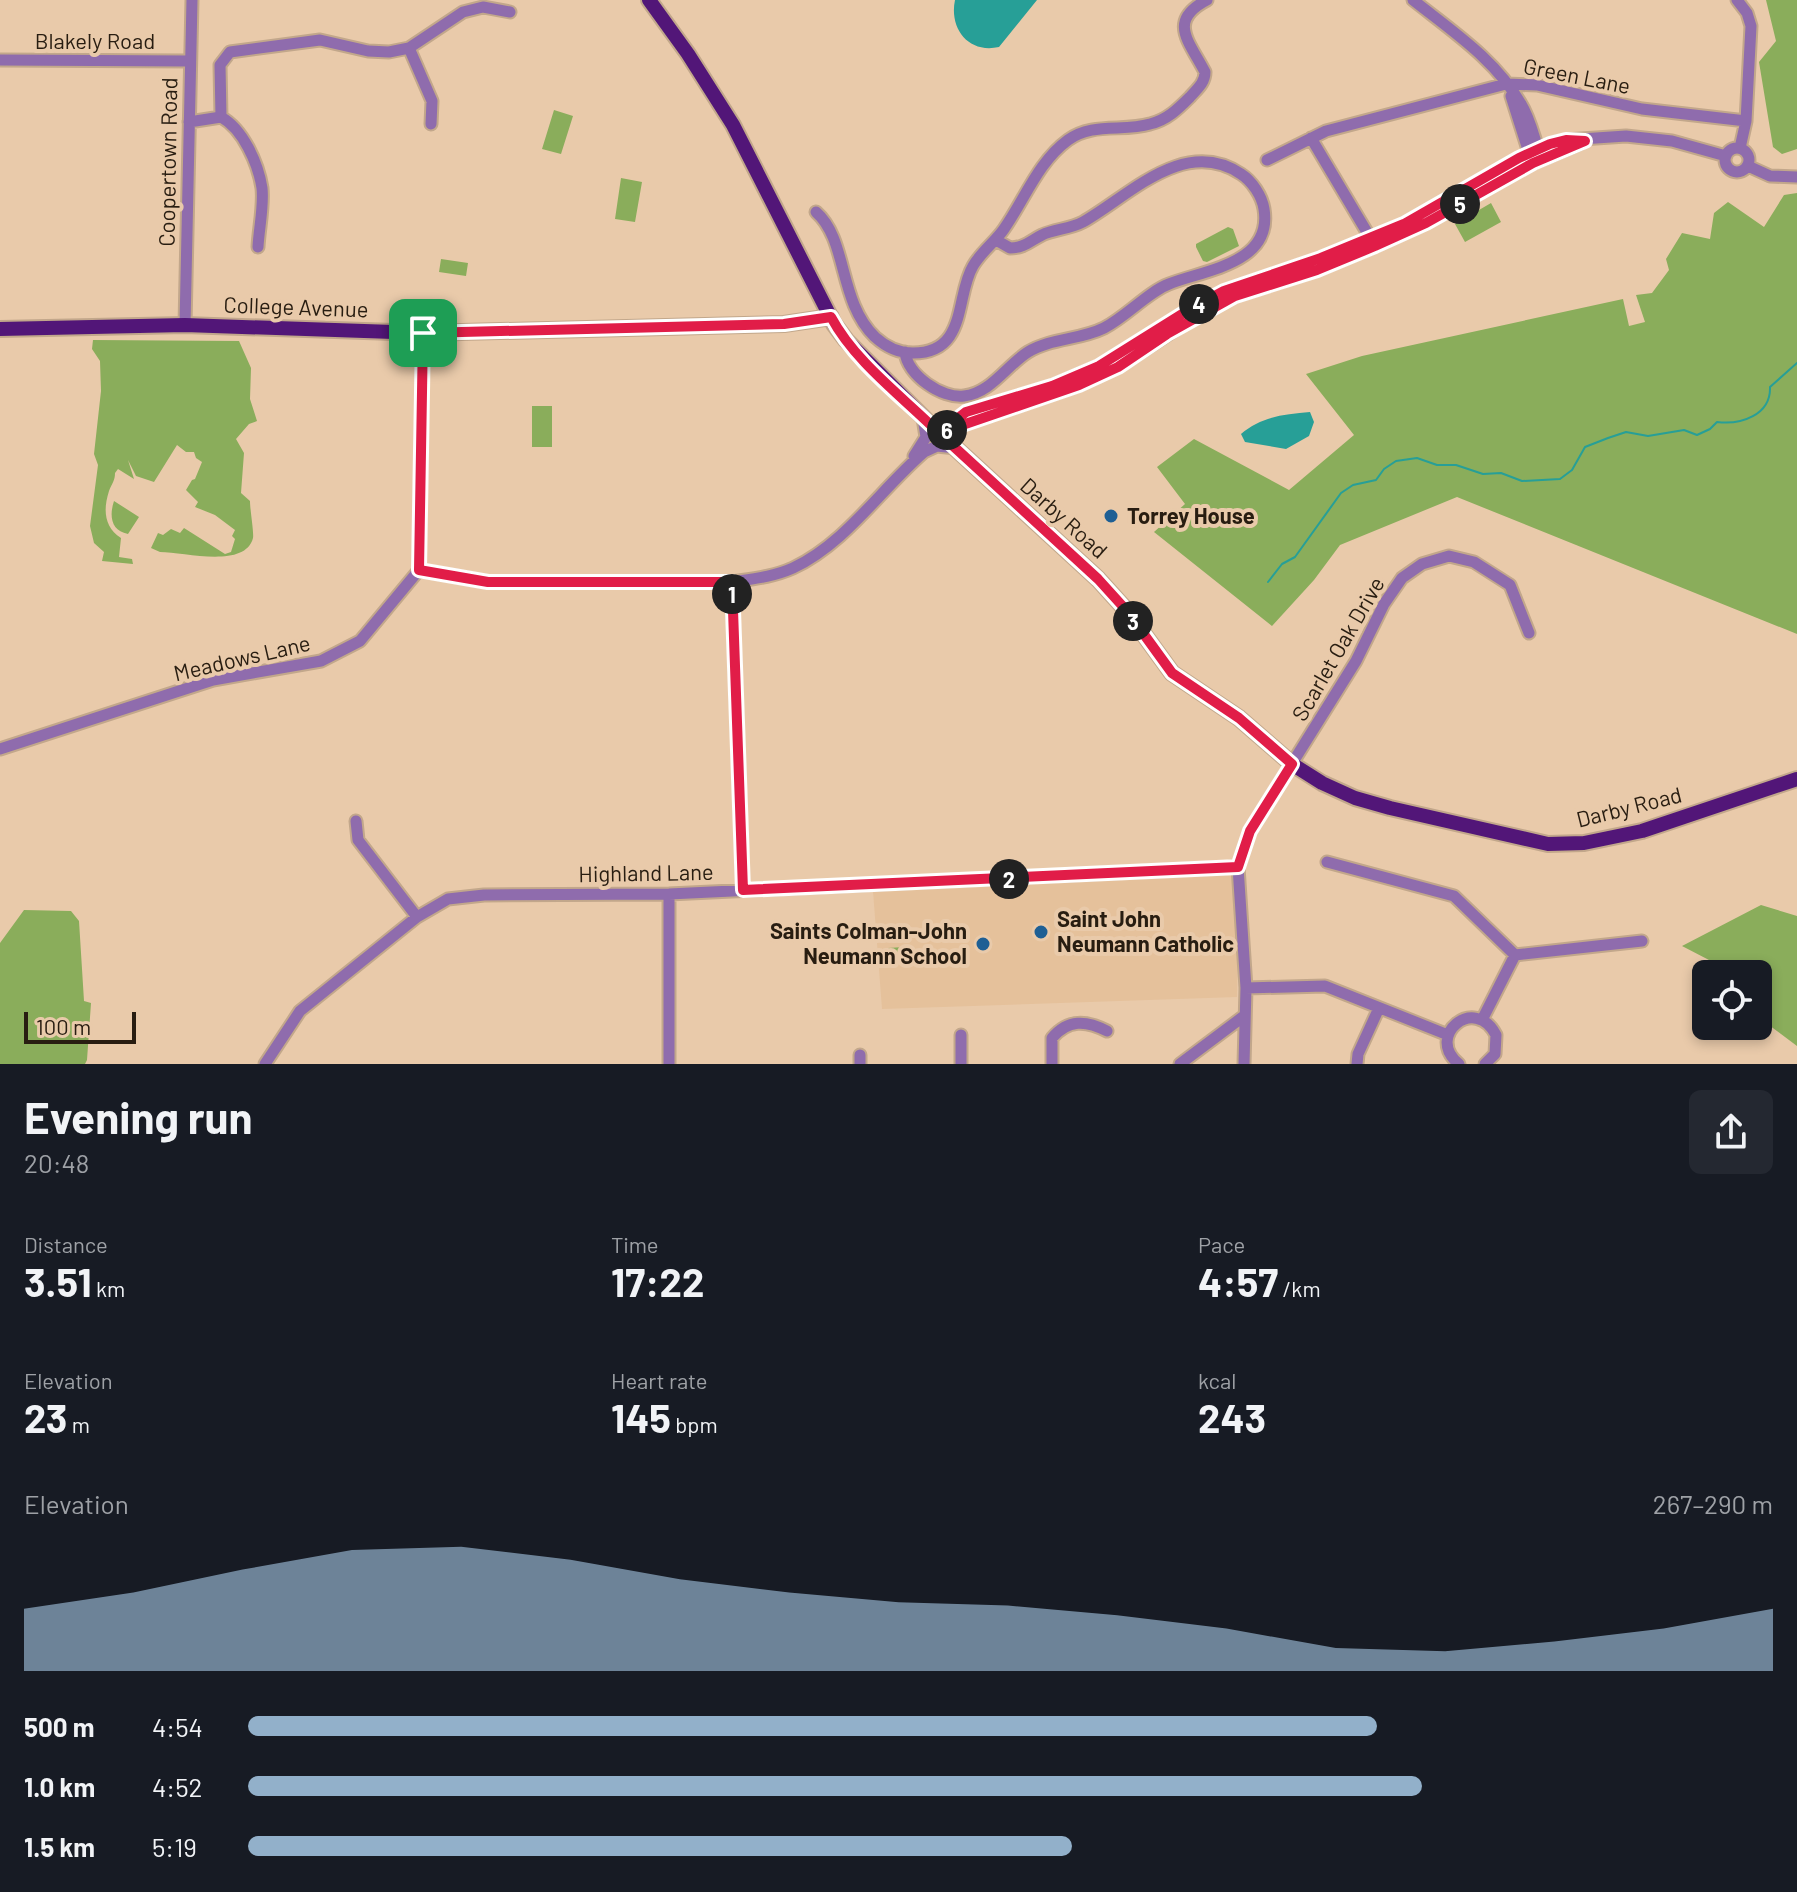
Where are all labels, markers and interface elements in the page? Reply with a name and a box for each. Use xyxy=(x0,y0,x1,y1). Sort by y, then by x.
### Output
street label: Blakely Road xyxy=(35,27,155,53)
street label: Green Lane xyxy=(1522,52,1633,98)
street label: Coopertown Road xyxy=(153,77,181,247)
pin: 5 xyxy=(1440,184,1480,224)
text: 5 xyxy=(1454,191,1466,217)
pin: 4 xyxy=(1179,284,1219,324)
street label: College Avenue xyxy=(223,290,369,322)
text: 4 xyxy=(1192,291,1206,317)
pin xyxy=(389,299,457,367)
icon: arrive xyxy=(401,311,445,355)
pin: 6 xyxy=(927,410,967,450)
text: 6 xyxy=(941,417,953,443)
street label: Darby Road xyxy=(1016,472,1113,563)
place label: Torrey House xyxy=(1127,502,1255,528)
marker: Torrey House xyxy=(1102,507,1120,525)
street label: Scarlet Oak Drive xyxy=(1285,572,1389,725)
pin: 1 xyxy=(712,574,752,614)
text: 1 xyxy=(728,581,736,607)
pin: 3 xyxy=(1113,601,1153,641)
text: 3 xyxy=(1127,608,1139,634)
street label: Meadows Lane xyxy=(171,629,313,685)
street label: Darby Road xyxy=(1573,780,1684,832)
street label: Highland Lane xyxy=(578,858,714,886)
pin: 2 xyxy=(989,859,1029,899)
text: 2 xyxy=(1003,866,1015,892)
place label: Saint John Neumann Catholic xyxy=(1057,905,1234,956)
place label: Saints Colman-John Neumann School xyxy=(770,917,967,968)
marker: Saint John Neumann Catholic xyxy=(1032,923,1050,941)
marker: Saints Colman-John Neumann School xyxy=(974,935,992,953)
map controls xyxy=(1692,960,1772,1040)
button: locate xyxy=(1692,960,1772,1040)
scale bar xyxy=(24,1008,136,1044)
text: 100 m xyxy=(36,1013,91,1039)
text: Evening run xyxy=(24,1090,253,1143)
button: share xyxy=(1689,1090,1773,1174)
text: 20:48 xyxy=(24,1147,89,1178)
text: Distance xyxy=(24,1231,108,1257)
text: Time xyxy=(611,1231,659,1257)
text: Pace xyxy=(1198,1231,1245,1257)
text: 3.51 xyxy=(24,1257,92,1305)
text: 17:22 xyxy=(611,1257,704,1305)
text: 4:57 xyxy=(1198,1257,1278,1305)
text: km xyxy=(92,1275,125,1301)
text: /km xyxy=(1278,1275,1321,1301)
text: Elevation xyxy=(24,1367,113,1393)
text: Heart rate xyxy=(611,1367,708,1393)
text: kcal xyxy=(1198,1367,1236,1393)
text: 23 xyxy=(24,1393,67,1441)
text: 145 xyxy=(611,1393,671,1441)
text: 243 xyxy=(1198,1393,1266,1441)
text: m xyxy=(67,1411,90,1437)
text: bpm xyxy=(671,1411,718,1437)
text: Elevation xyxy=(24,1488,129,1519)
text: 267–290 m xyxy=(1653,1488,1773,1519)
text: 500 m xyxy=(24,1711,95,1742)
text: 4:54 xyxy=(152,1711,203,1742)
text: 1.0 km xyxy=(24,1771,95,1802)
text: 4:52 xyxy=(152,1771,202,1802)
text: 1.5 km xyxy=(24,1831,95,1862)
text: 5:19 xyxy=(152,1831,197,1862)

